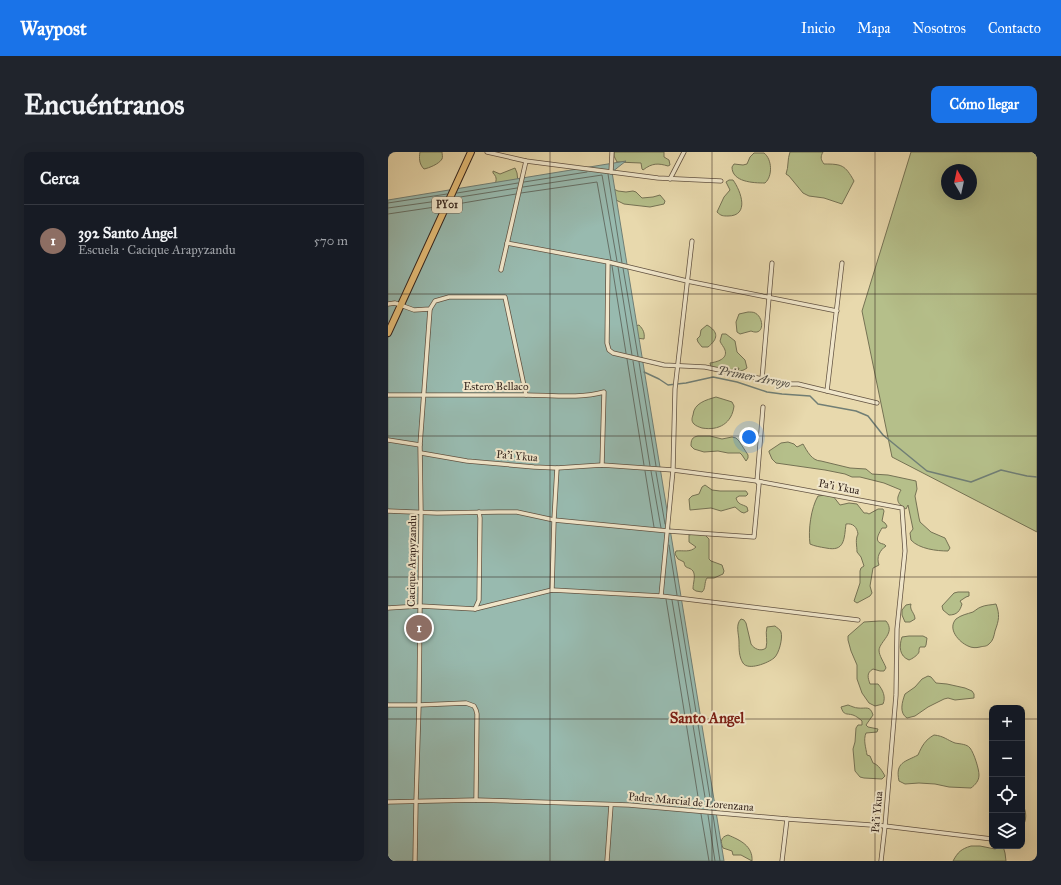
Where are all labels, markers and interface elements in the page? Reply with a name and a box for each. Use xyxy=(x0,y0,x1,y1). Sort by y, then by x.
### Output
text: Waypost xyxy=(20,17,87,40)
text: Inicio xyxy=(801,20,835,37)
text: Mapa xyxy=(857,20,890,37)
text: Nosotros xyxy=(912,20,966,37)
text: Contacto xyxy=(988,20,1041,37)
button: Cómo llegar xyxy=(931,86,1037,123)
text: Encuéntranos xyxy=(24,87,185,122)
north arrow xyxy=(941,164,977,200)
text: Cerca xyxy=(40,168,79,189)
road number: PY01 xyxy=(432,197,462,213)
text: 392 Santo Angel xyxy=(78,224,177,242)
text: 1 xyxy=(50,233,56,249)
text: 570 m xyxy=(314,233,348,249)
text: Escuela · Cacique Arapyzandu xyxy=(78,242,236,258)
water label: Primer Arroyo xyxy=(717,363,792,391)
street label: Estero Bellaco xyxy=(463,380,529,393)
your location xyxy=(739,427,759,447)
street label: Pa'i Ykua xyxy=(496,448,539,464)
street label: Pa'i Ykua xyxy=(817,477,861,497)
street label: Cacique Arapyzandu xyxy=(405,515,420,607)
pin: 1 xyxy=(406,613,432,643)
map controls xyxy=(989,705,1025,849)
button: + xyxy=(989,705,1025,741)
district label: Santo Angel xyxy=(670,709,745,728)
button: − xyxy=(989,741,1025,777)
button: locate xyxy=(989,777,1025,813)
street label: Padre Marcial de Lorenzana xyxy=(628,790,755,814)
street label: Pa'i Ykua xyxy=(869,790,885,833)
button: layers xyxy=(989,813,1025,849)

